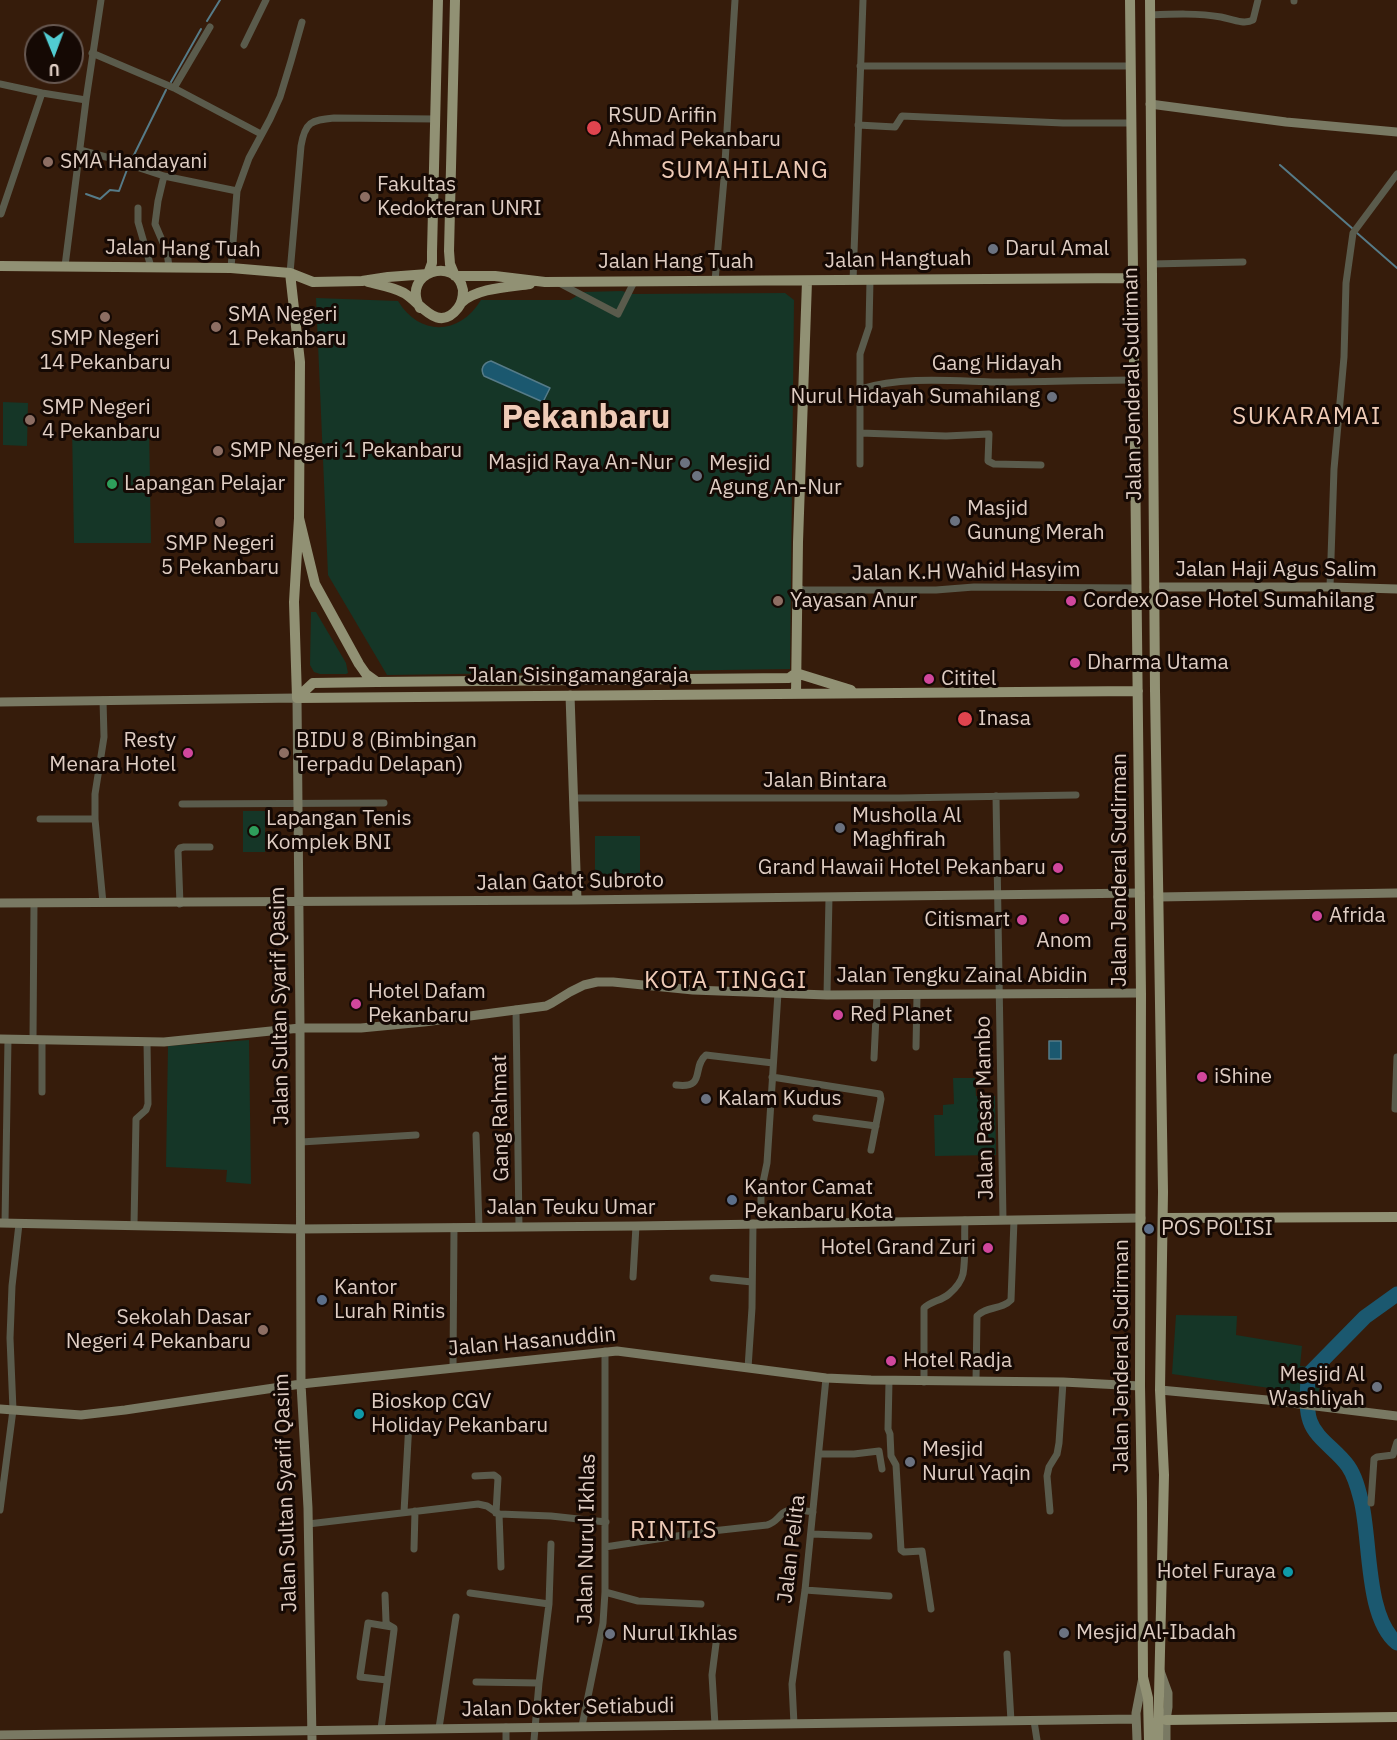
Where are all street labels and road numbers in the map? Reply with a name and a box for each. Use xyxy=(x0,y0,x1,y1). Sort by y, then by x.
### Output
street label: Jalan Hang Tuah xyxy=(105,235,261,263)
street label: Jalan Hangtuah xyxy=(824,246,972,274)
street label: Jalan Hang Tuah xyxy=(598,249,754,275)
street label: Jalan Jenderal Sudirman xyxy=(1118,267,1148,501)
street label: Gang Hidayah xyxy=(932,351,1062,377)
street label: Jalan K.H Wahid Hasyim xyxy=(851,557,1081,587)
street label: Jalan Haji Agus Salim xyxy=(1175,557,1377,583)
street label: Jalan Sisingamangaraja xyxy=(467,663,689,689)
street label: Jalan Jenderal Sudirman xyxy=(1107,753,1133,987)
street label: Jalan Bintara xyxy=(763,768,887,794)
street label: Jalan Gatot Subroto xyxy=(476,868,664,896)
street label: Jalan Sultan Syarif Qasim xyxy=(265,886,295,1126)
street label: Jalan Tengku Zainal Abidin xyxy=(836,963,1088,989)
street label: Jalan Pasar Mambo xyxy=(971,1016,999,1200)
street label: Gang Rahmat xyxy=(487,1054,515,1182)
street label: Jalan Teuku Umar xyxy=(486,1195,656,1221)
street label: Jalan Jenderal Sudirman xyxy=(1109,1239,1135,1473)
street label: Jalan Hasanuddin xyxy=(447,1322,617,1362)
street label: Jalan Sultan Syarif Qasim xyxy=(269,1373,303,1613)
street label: Jalan Nurul Ikhlas xyxy=(573,1453,601,1625)
street label: Jalan Pelita xyxy=(773,1493,811,1605)
street label: Jalan Dokter Setiabudi xyxy=(461,1694,675,1722)

